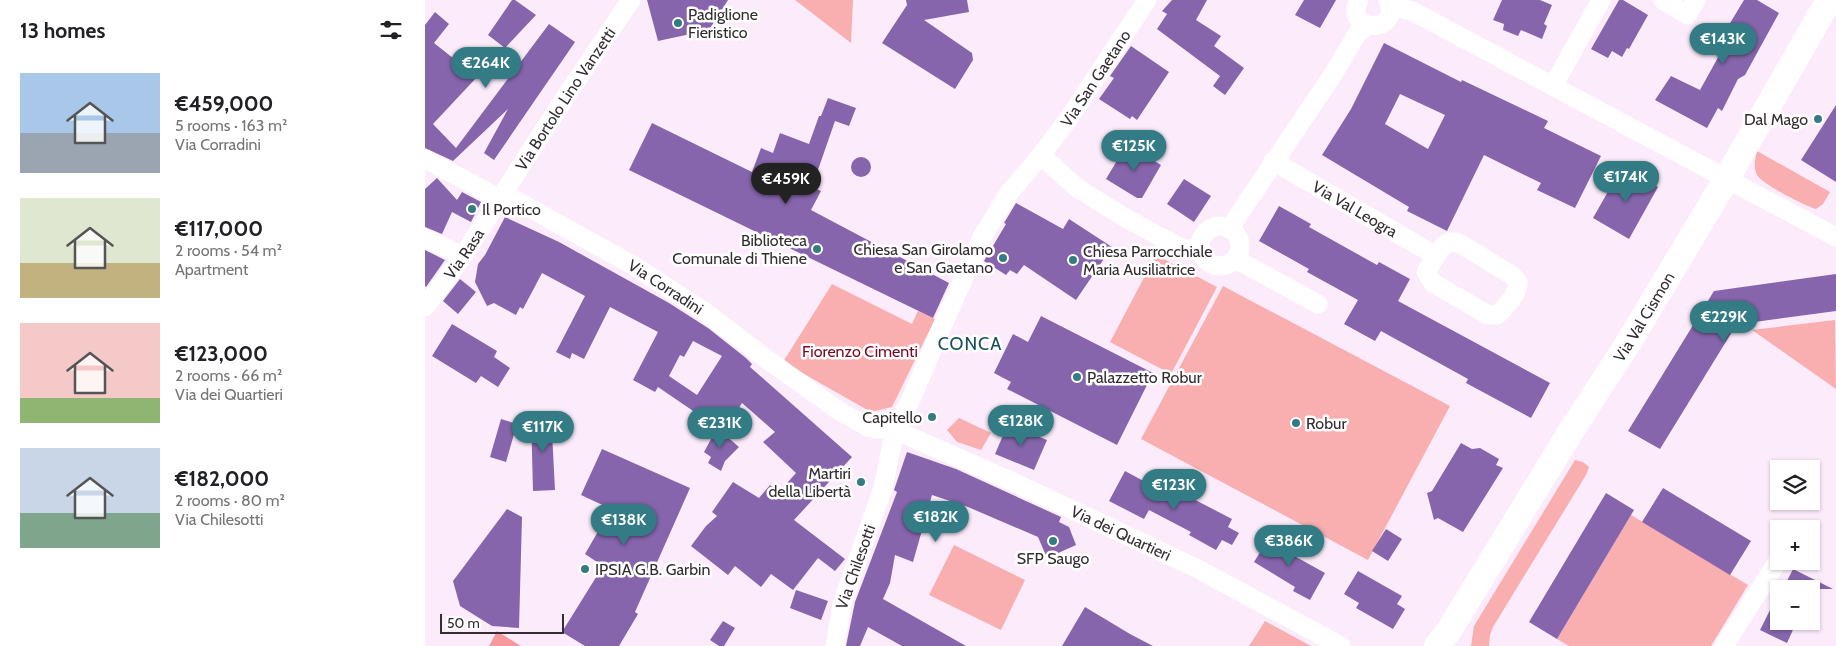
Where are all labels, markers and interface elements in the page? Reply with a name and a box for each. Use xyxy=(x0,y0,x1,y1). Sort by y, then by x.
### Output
place label: Padiglione Fieristico xyxy=(688,5,758,42)
icon: filters xyxy=(377,16,405,44)
marker: Padiglione Fieristico xyxy=(672,17,684,29)
text: 13 homes xyxy=(20,18,105,43)
pin: €143K xyxy=(1688,22,1758,65)
street label: Via Bortolo Lino Vanzetti xyxy=(511,24,619,174)
street label: Via San Gaetano xyxy=(1056,26,1134,130)
text: €143K xyxy=(1701,29,1745,48)
pin: €264K xyxy=(451,46,521,89)
text: €264K xyxy=(462,53,510,72)
text: €459,000 xyxy=(175,91,273,116)
icon: home xyxy=(60,93,120,153)
place label: Dal Mago xyxy=(1744,110,1808,129)
marker: Dal Mago xyxy=(1812,113,1824,125)
text: 5 rooms · 163 m² xyxy=(175,116,287,135)
pin: €125K xyxy=(1099,130,1169,172)
text: Via Corradini xyxy=(175,135,261,154)
text: €125K xyxy=(1112,136,1156,155)
pin: €174K xyxy=(1591,160,1661,203)
pin: €459K xyxy=(751,162,821,205)
text: €174K xyxy=(1604,167,1648,186)
text: €459K xyxy=(762,169,810,188)
street label: Via Val Leogra xyxy=(1309,177,1401,241)
place label: Il Portico xyxy=(482,200,541,219)
marker: Il Portico xyxy=(466,203,478,215)
text: €117,000 xyxy=(175,216,263,241)
icon: home xyxy=(60,218,120,278)
street label: Via Rasa xyxy=(440,225,488,283)
place label: Biblioteca Comunale di Thiene xyxy=(672,231,807,268)
place label: Chiesa San Girolamo e San Gaetano xyxy=(853,240,993,277)
text: 2 rooms · 54 m² xyxy=(175,241,282,260)
place label: Chiesa Parrocchiale Maria Ausiliatrice xyxy=(1083,242,1212,279)
marker: Biblioteca Comunale di Thiene xyxy=(811,243,823,255)
marker: Chiesa San Girolamo e San Gaetano xyxy=(997,252,1009,264)
marker: Chiesa Parrocchiale Maria Ausiliatrice xyxy=(1067,254,1079,266)
street label: Via Corradini xyxy=(625,255,707,318)
text: Apartment xyxy=(175,260,248,279)
street label: Via Val Cismon xyxy=(1609,268,1678,365)
pin: €229K xyxy=(1689,300,1759,343)
text: €229K xyxy=(1701,307,1747,326)
district label: CONCA xyxy=(938,333,1002,355)
text: €123,000 xyxy=(175,341,268,366)
park label: Fiorenzo Cimenti xyxy=(802,342,918,361)
icon: home xyxy=(60,343,120,403)
text: 2 rooms · 66 m² xyxy=(175,366,282,385)
place label: Palazzetto Robur xyxy=(1087,368,1203,387)
marker: Palazzetto Robur xyxy=(1071,371,1083,383)
text: Via dei Quartieri xyxy=(175,385,283,404)
pin: €128K xyxy=(986,404,1056,447)
pin: €231K xyxy=(685,406,755,449)
place label: Capitello xyxy=(862,408,922,427)
pin: €117K xyxy=(508,410,578,453)
marker: Capitello xyxy=(926,411,938,423)
text: €128K xyxy=(999,411,1043,430)
text: €231K xyxy=(698,413,742,432)
place label: Robur xyxy=(1306,414,1347,433)
text: €117K xyxy=(523,417,563,436)
marker: Robur xyxy=(1290,417,1302,429)
map controls xyxy=(1770,460,1820,630)
button: layers xyxy=(1770,460,1820,510)
place label: Martiri della Libertà xyxy=(768,464,851,501)
text: €182,000 xyxy=(175,466,269,491)
icon: home xyxy=(60,468,120,528)
pin: €123K xyxy=(1139,468,1209,511)
text: €123K xyxy=(1152,475,1196,494)
marker: Martiri della Libertà xyxy=(855,476,867,488)
text: 2 rooms · 80 m² xyxy=(175,491,285,510)
pin: €182K xyxy=(901,500,971,543)
street label: Via dei Quartieri xyxy=(1068,501,1174,564)
pin: €138K xyxy=(589,504,659,546)
text: €182K xyxy=(914,507,958,526)
text: Via Chilesotti xyxy=(175,510,263,529)
text: €138K xyxy=(602,510,646,529)
button: + xyxy=(1770,520,1820,570)
street label: Via Chilesotti xyxy=(831,522,879,612)
pin: €386K xyxy=(1254,524,1324,567)
text: €386K xyxy=(1265,531,1313,550)
marker: SFP Saugo xyxy=(1047,535,1059,547)
place label: SFP Saugo xyxy=(1017,549,1090,568)
place label: IPSIA G.B. Garbin xyxy=(595,560,710,579)
marker: IPSIA G.B. Garbin xyxy=(579,563,591,575)
button: − xyxy=(1770,580,1820,630)
scale bar xyxy=(440,611,564,634)
text: 50 m xyxy=(447,614,480,632)

